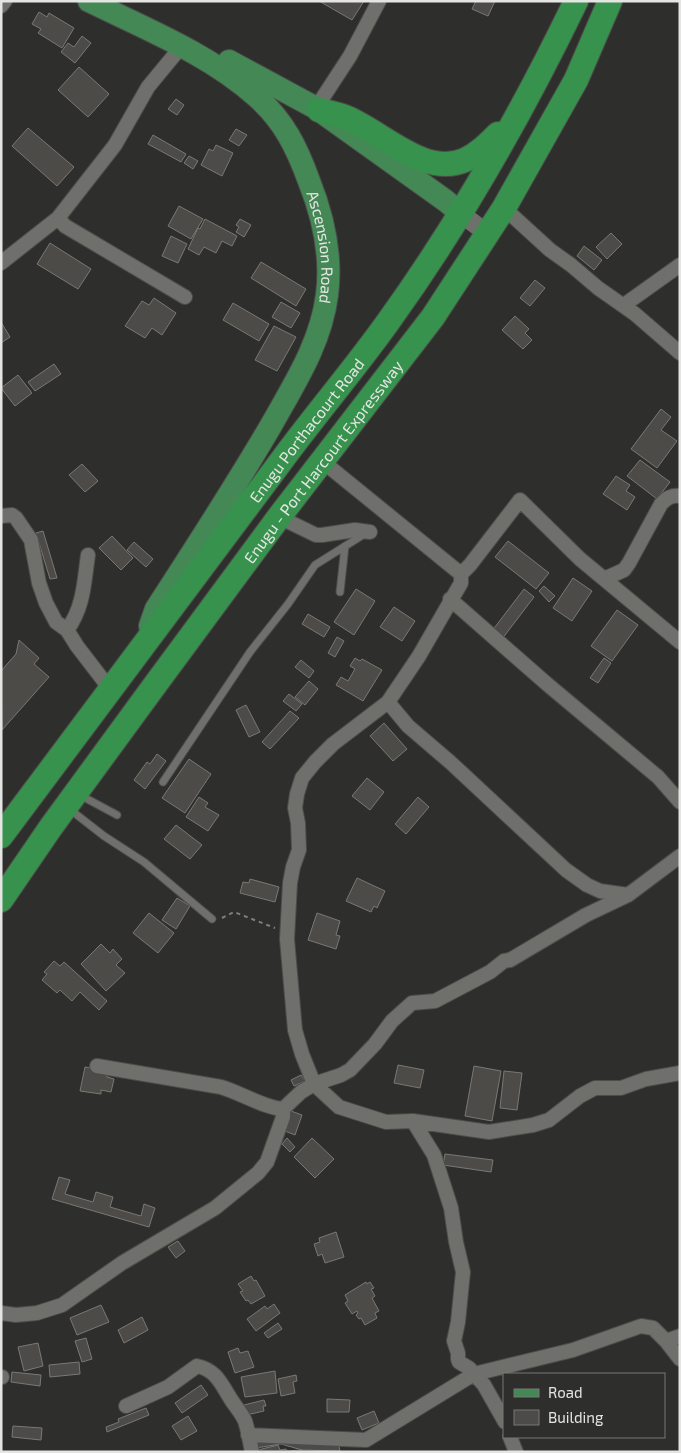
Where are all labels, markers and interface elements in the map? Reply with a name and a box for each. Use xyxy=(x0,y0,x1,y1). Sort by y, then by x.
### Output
street label: Ascension Road xyxy=(304,188,338,305)
street label: Enugu Porthacourt Road xyxy=(244,354,367,506)
street label: Enugu - Port Harcourt Expressway xyxy=(239,356,406,566)
legend xyxy=(503,1373,666,1438)
text: Road xyxy=(548,1383,583,1401)
text: Building xyxy=(548,1408,604,1426)

